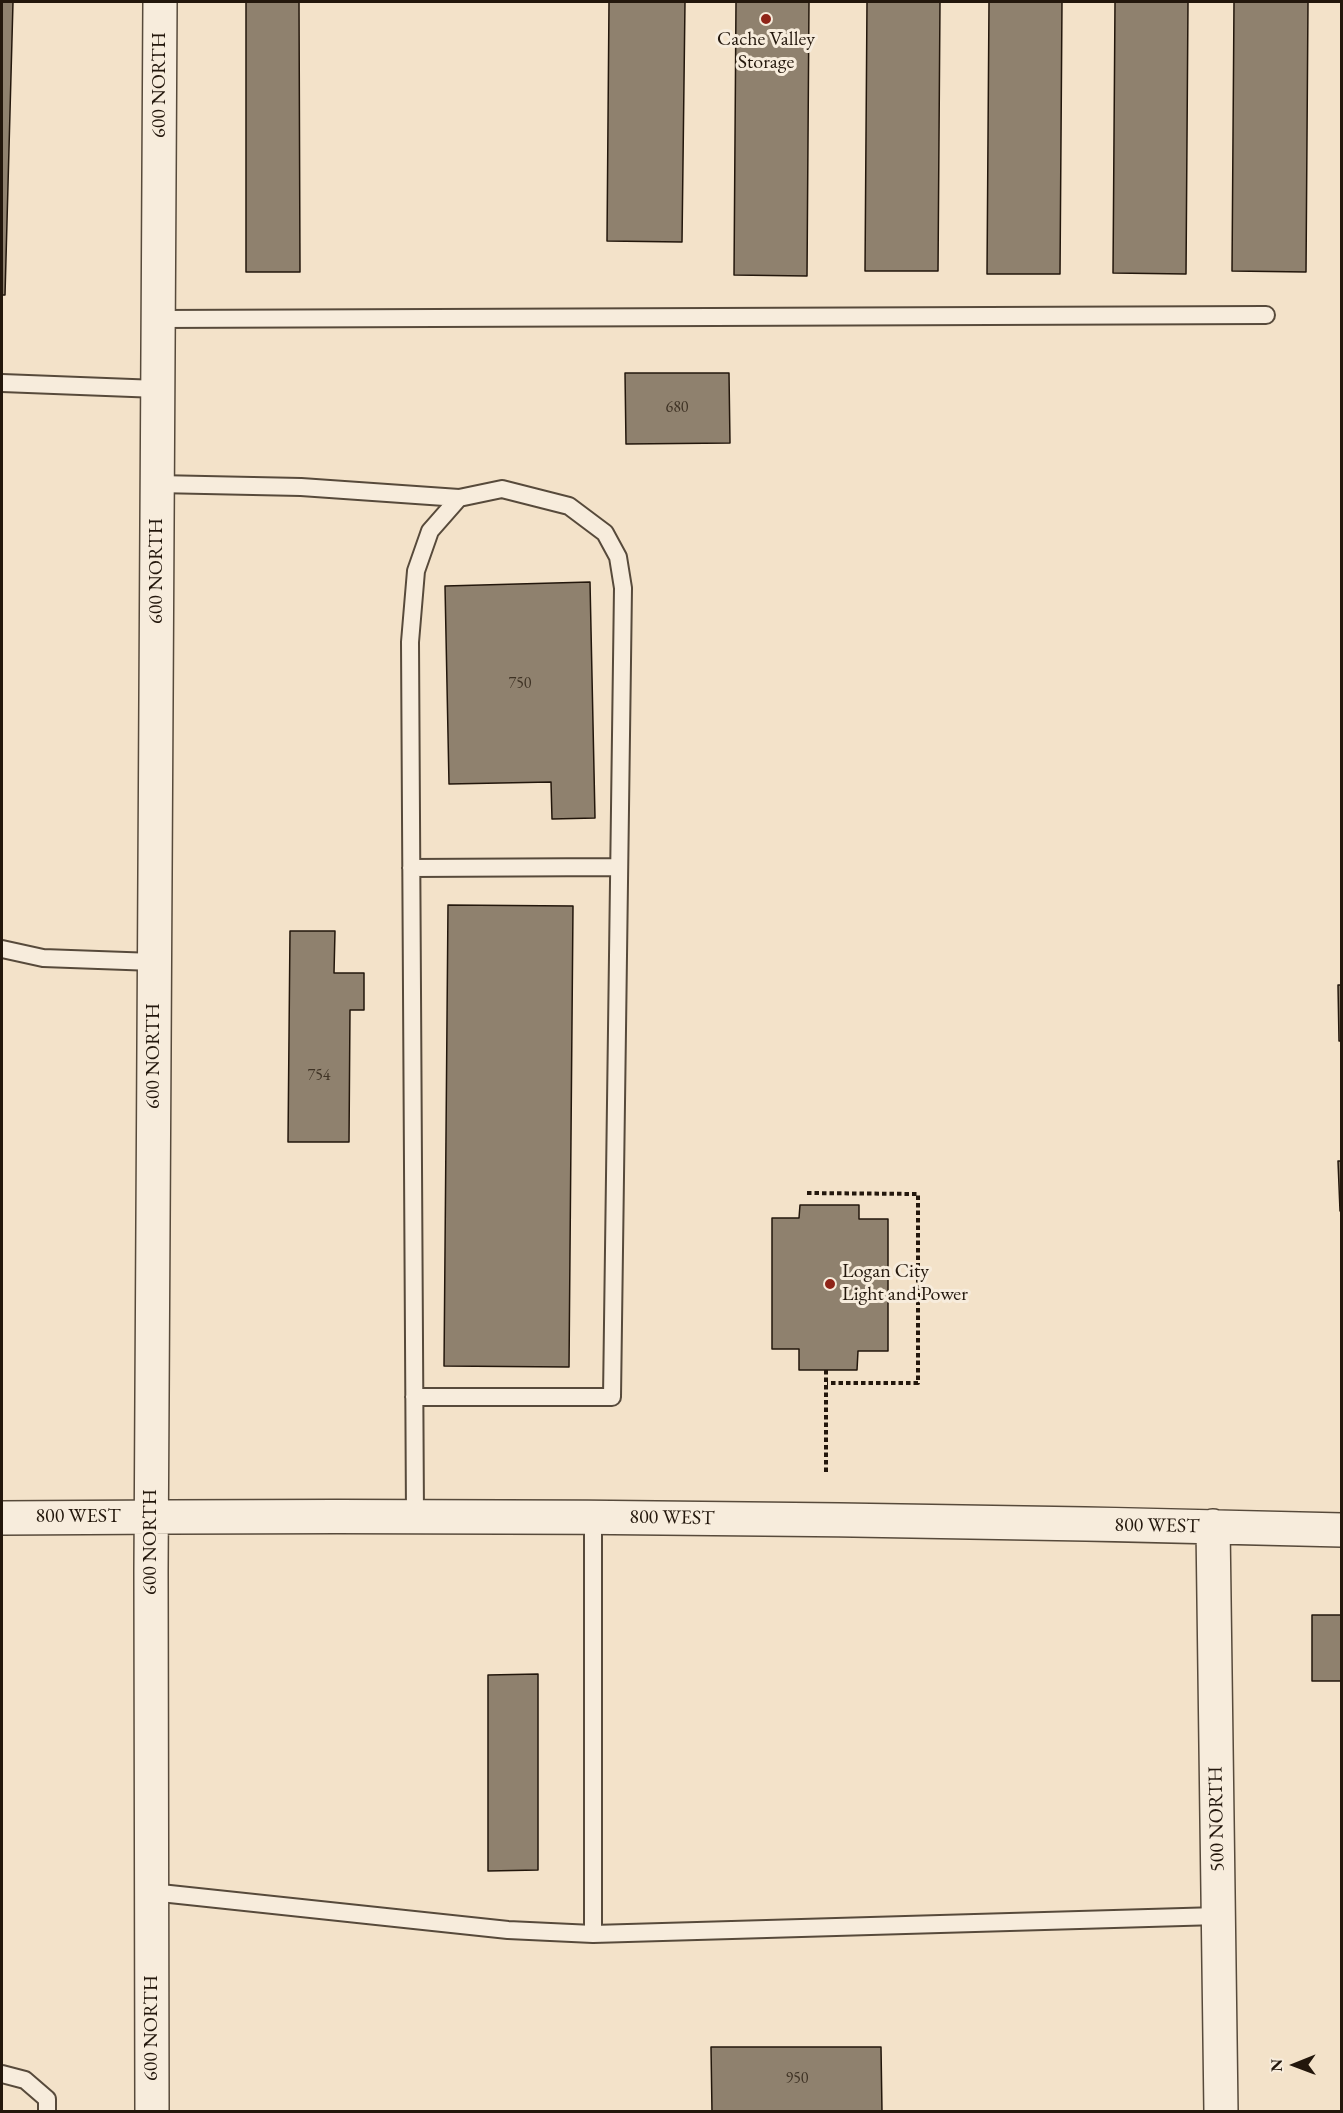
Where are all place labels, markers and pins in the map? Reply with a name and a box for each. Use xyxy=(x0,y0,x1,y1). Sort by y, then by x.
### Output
marker: Cache Valley Storage xyxy=(759,12,773,26)
place label: Cache Valley Storage xyxy=(717,28,815,75)
place label: Logan City Light and Power xyxy=(842,1260,968,1307)
marker: Logan City Light and Power xyxy=(823,1277,837,1291)

